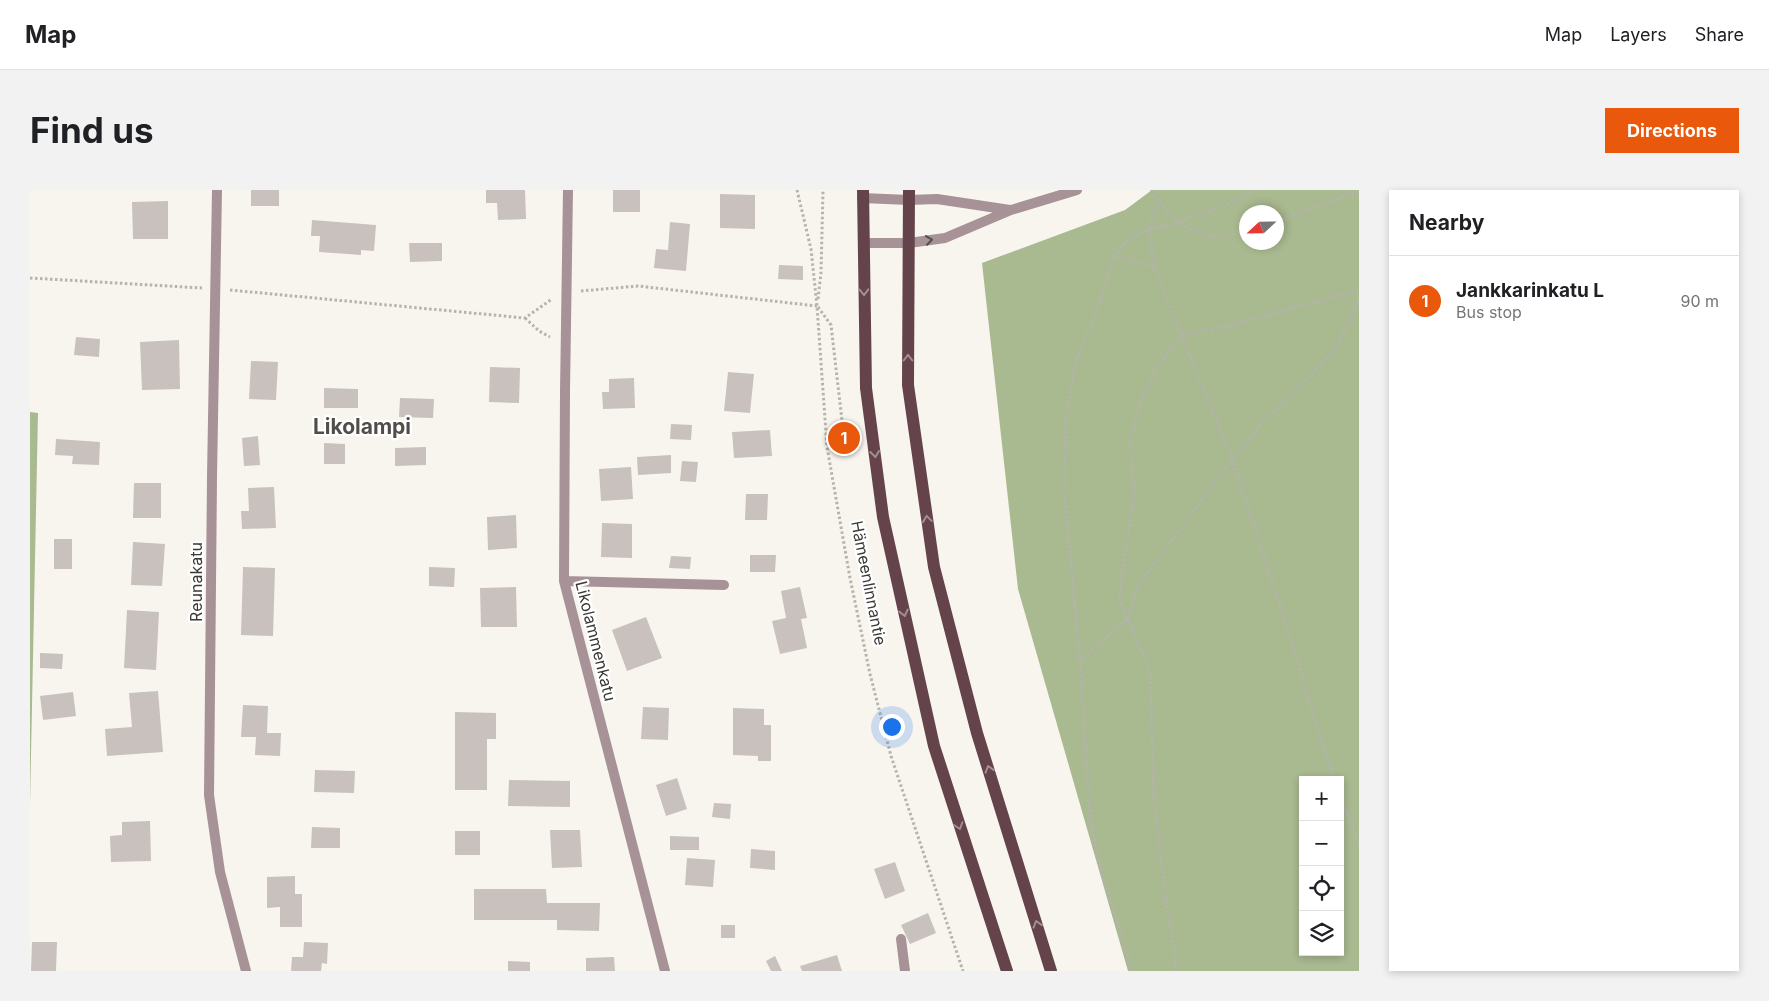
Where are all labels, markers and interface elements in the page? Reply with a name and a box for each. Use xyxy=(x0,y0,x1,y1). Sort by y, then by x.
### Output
text: Map xyxy=(25,20,76,49)
text: Map xyxy=(1545,24,1582,45)
text: Layers xyxy=(1610,24,1667,45)
text: Share xyxy=(1695,24,1744,45)
button: Directions xyxy=(1605,108,1739,153)
text: Find us xyxy=(30,109,154,151)
north arrow xyxy=(1239,205,1284,250)
text: Nearby xyxy=(1409,210,1484,235)
one-way arrow xyxy=(925,235,933,246)
text: Jankkarinkatu L xyxy=(1456,279,1604,302)
one-way arrow xyxy=(859,288,869,296)
text: 1 xyxy=(1422,291,1428,311)
text: 90 m xyxy=(1680,291,1719,311)
text: Bus stop xyxy=(1456,302,1522,322)
one-way arrow xyxy=(903,354,913,362)
district label: Likolampi xyxy=(313,414,411,439)
pin: 1 xyxy=(828,419,860,457)
one-way arrow xyxy=(869,449,879,458)
one-way arrow xyxy=(922,515,933,523)
street label: Hämeenlinnantie xyxy=(847,519,891,647)
street label: Reunakatu xyxy=(186,542,206,622)
street label: Likolammenkatu xyxy=(571,579,621,703)
one-way arrow xyxy=(898,609,909,618)
your location xyxy=(879,714,905,740)
one-way arrow xyxy=(984,766,994,774)
map controls xyxy=(1299,776,1344,956)
button: + xyxy=(1299,776,1344,821)
one-way arrow xyxy=(954,821,964,829)
button: − xyxy=(1299,821,1344,866)
button: locate xyxy=(1299,866,1344,911)
button: layers xyxy=(1299,911,1344,956)
one-way arrow xyxy=(1032,921,1042,929)

